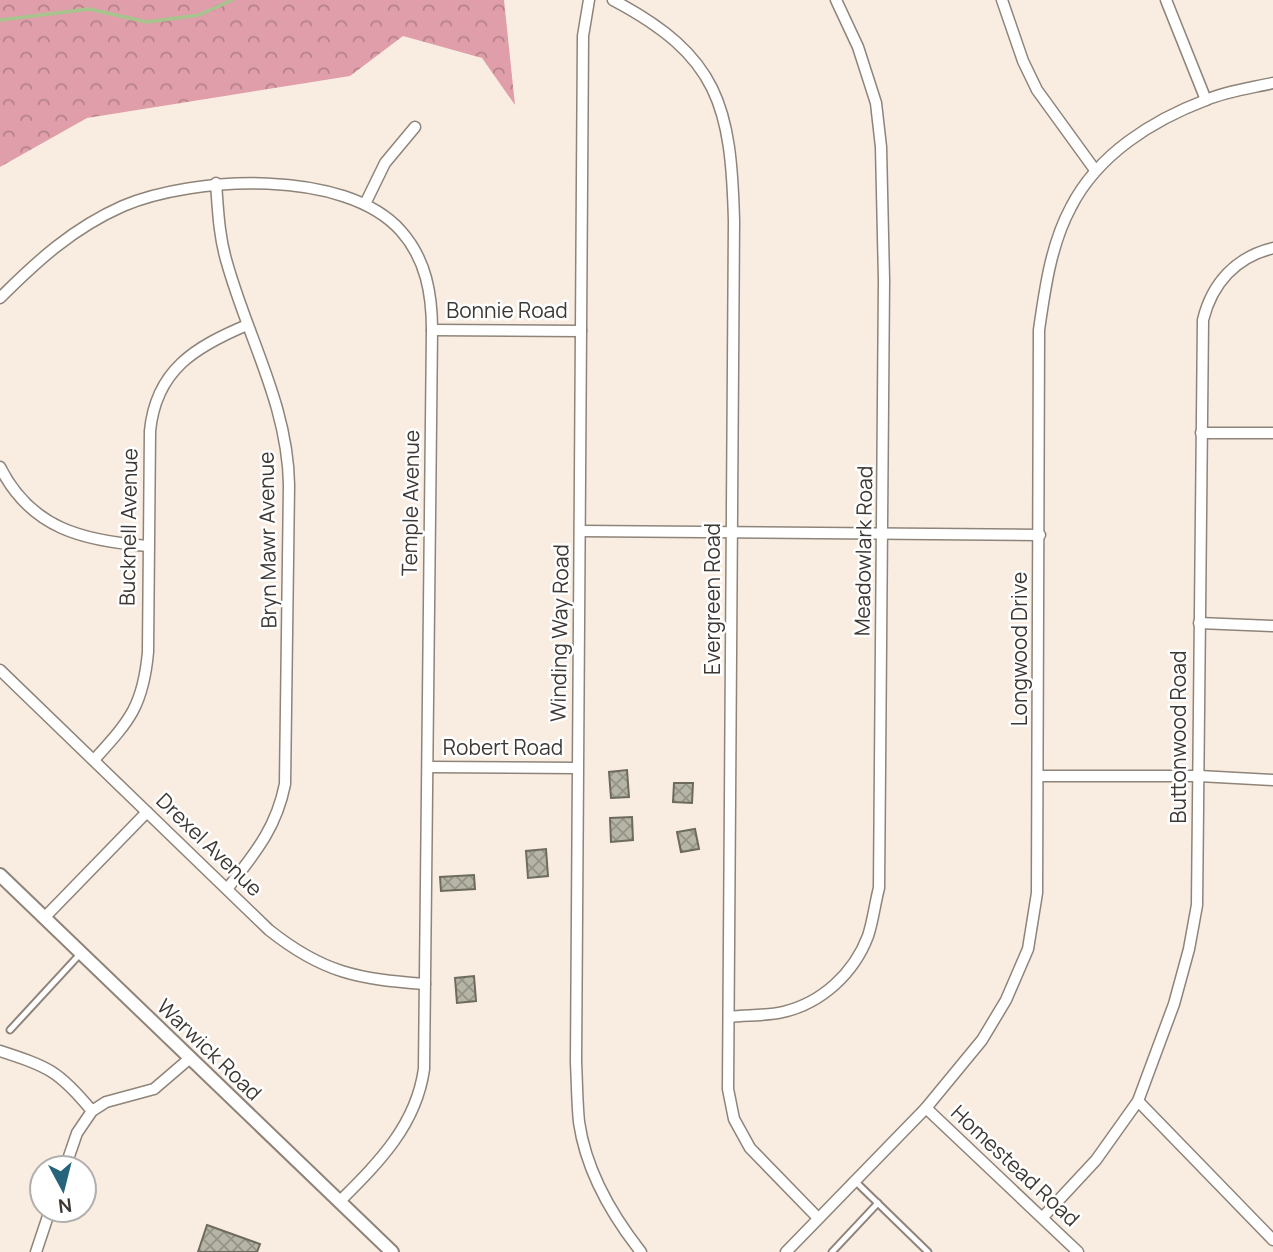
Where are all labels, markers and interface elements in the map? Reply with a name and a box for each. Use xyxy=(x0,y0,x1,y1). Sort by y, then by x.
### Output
street label: Bonnie Road xyxy=(446,296,568,324)
street label: Temple Avenue xyxy=(395,430,425,576)
street label: Bucknell Avenue xyxy=(113,448,143,606)
street label: Bryn Mawr Avenue xyxy=(251,451,283,629)
street label: Meadowlark Road xyxy=(848,466,878,636)
street label: Evergreen Road xyxy=(698,523,726,675)
street label: Winding Way Road xyxy=(543,544,575,722)
street label: Longwood Drive xyxy=(1005,572,1033,726)
street label: Buttonwood Road xyxy=(1164,651,1192,823)
street label: Robert Road xyxy=(443,733,563,761)
street label: Drexel Avenue xyxy=(151,787,269,902)
street label: Warwick Road xyxy=(151,992,268,1106)
street label: Homestead Road xyxy=(945,1098,1086,1232)
north arrow xyxy=(28,1154,98,1224)
text: N xyxy=(57,1192,73,1220)

